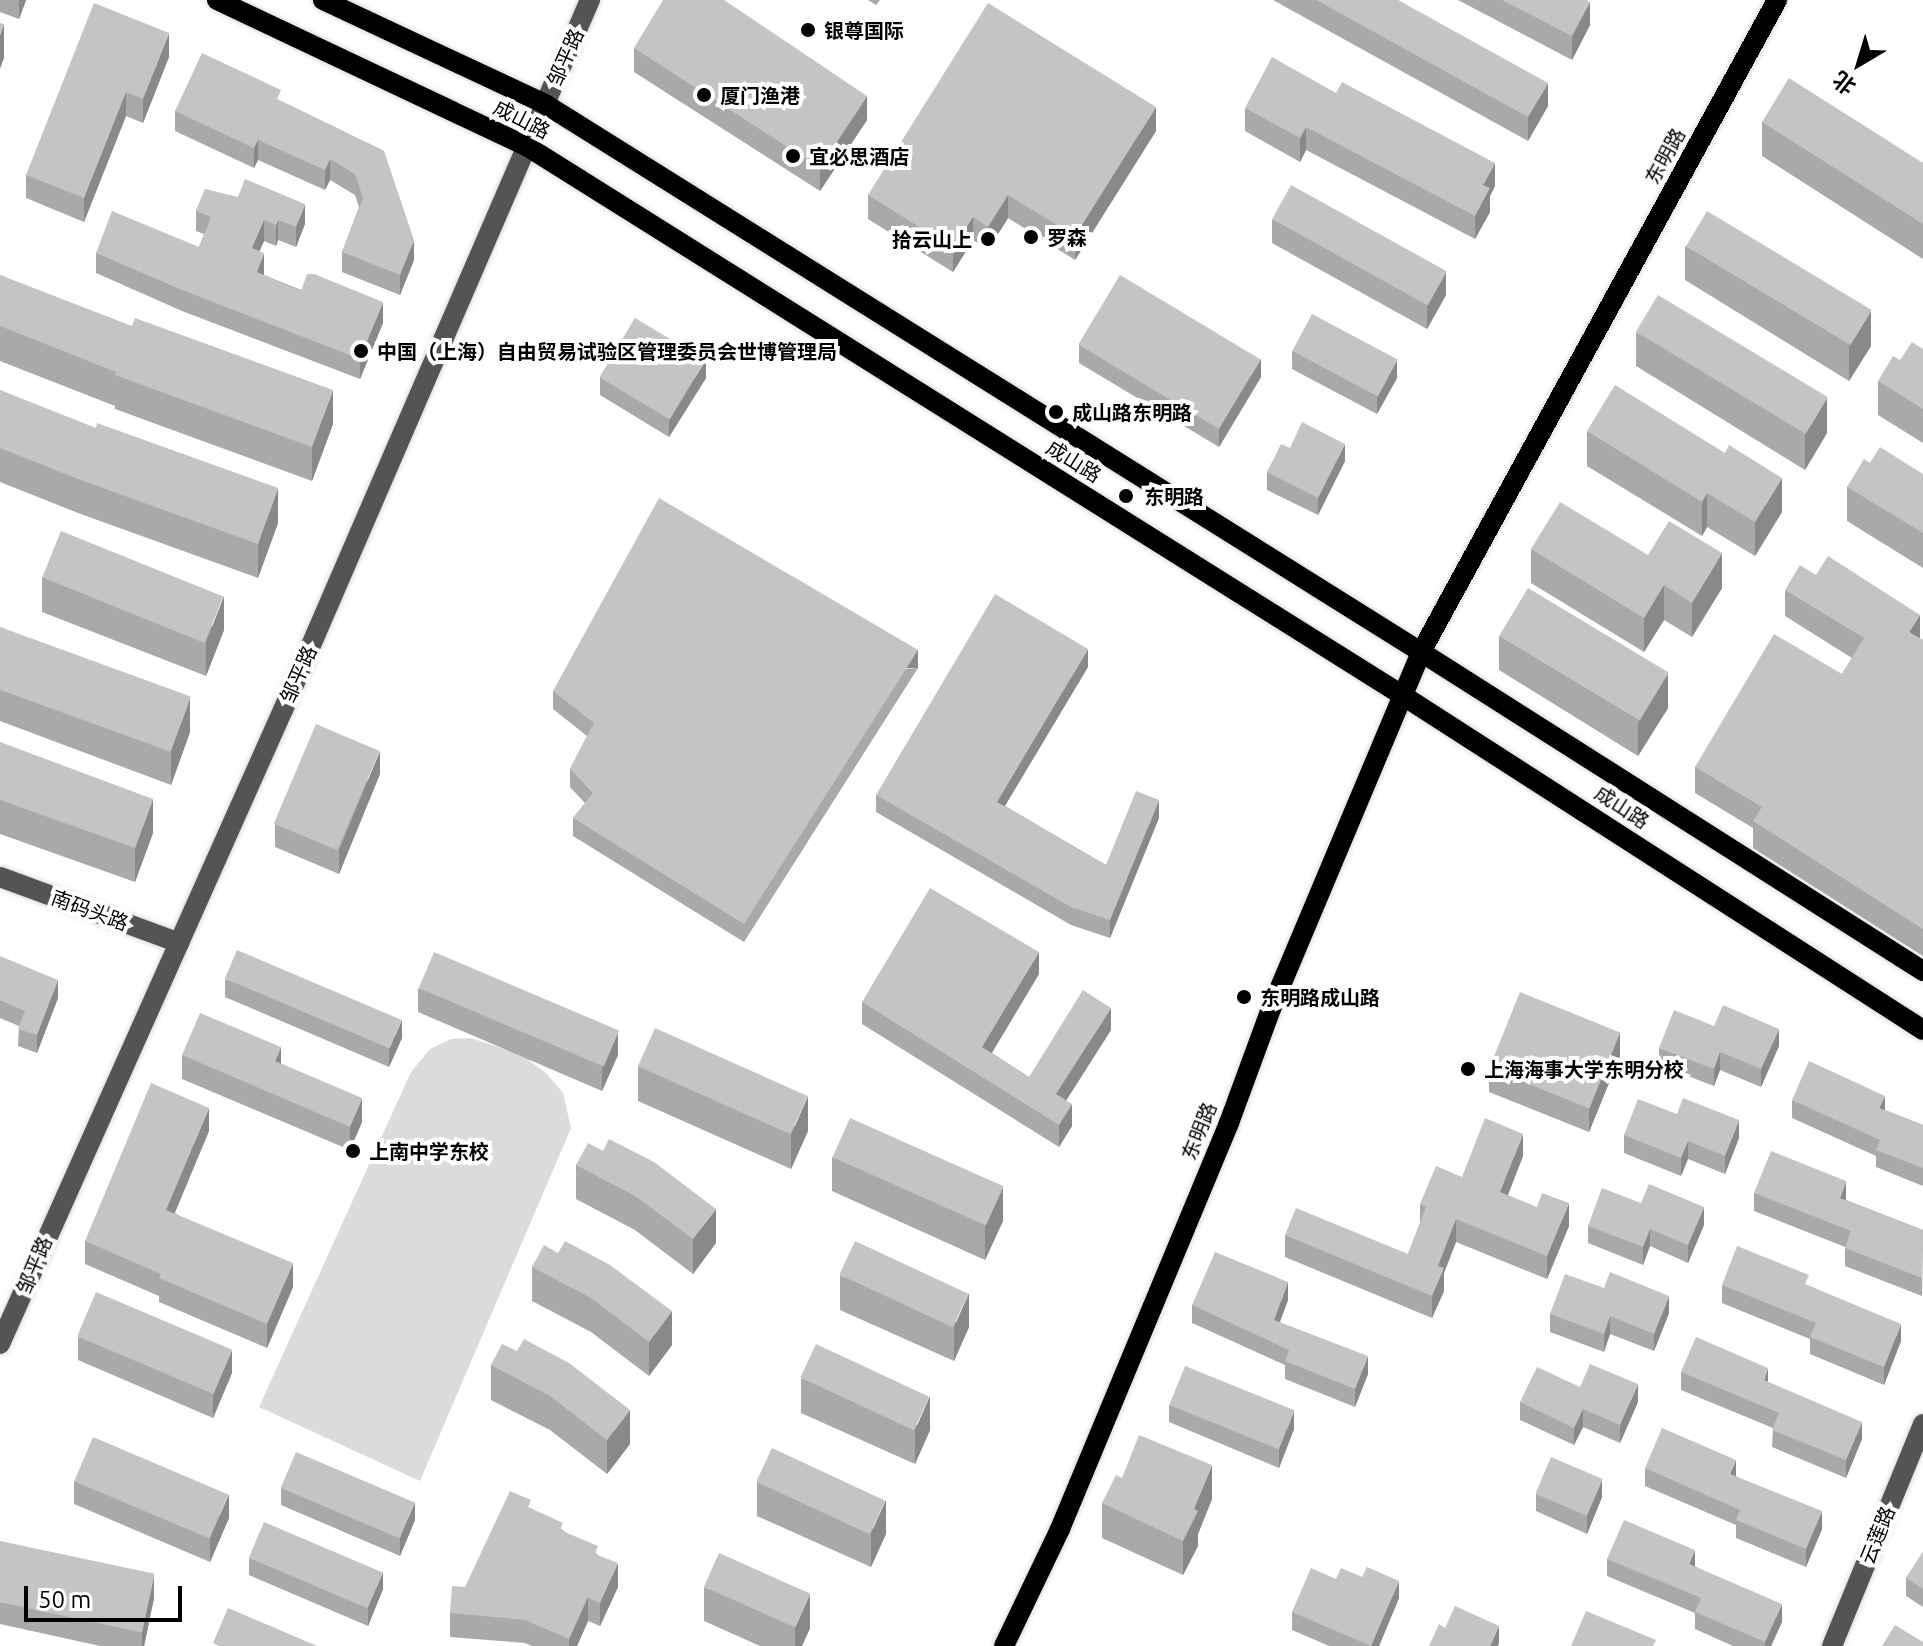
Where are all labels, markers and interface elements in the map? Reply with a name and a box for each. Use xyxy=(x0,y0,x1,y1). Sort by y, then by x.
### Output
place label: 银尊国际 xyxy=(824,18,904,42)
marker: 银尊国际 xyxy=(799,21,817,39)
north arrow xyxy=(1819,24,1899,104)
street label: 邹平路 xyxy=(542,25,588,89)
text: 北 xyxy=(1828,67,1860,100)
place label: 厦门渔港 xyxy=(720,83,800,107)
marker: 厦门渔港 xyxy=(695,86,713,104)
street label: 成山路 xyxy=(490,95,554,143)
street label: 东明路 xyxy=(1640,124,1690,188)
place label: 宜必思酒店 xyxy=(809,144,909,168)
marker: 宜必思酒店 xyxy=(784,147,802,165)
place label: 罗森 xyxy=(1047,225,1087,249)
place label: 拾云山上 xyxy=(892,227,972,251)
marker: 罗森 xyxy=(1022,228,1040,246)
marker: 拾云山上 xyxy=(979,230,997,248)
place label: 中国（上海）自由贸易试验区管理委员会世博管理局 xyxy=(377,339,837,363)
marker: 中国（上海）自由贸易试验区管理委员会世博管理局 xyxy=(352,342,370,360)
place label: 成山路东明路 xyxy=(1072,400,1192,424)
marker: 成山路东明路 xyxy=(1047,403,1065,421)
street label: 成山路 xyxy=(1042,435,1106,487)
place label: 东明路 xyxy=(1144,484,1204,508)
marker: 东明路 xyxy=(1115,485,1137,507)
street label: 邹平路 xyxy=(275,642,321,706)
street label: 成山路 xyxy=(1590,781,1654,833)
street label: 南码头路 xyxy=(48,885,132,935)
place label: 东明路成山路 xyxy=(1260,985,1380,1009)
marker: 东明路成山路 xyxy=(1235,988,1253,1006)
place label: 上海海事大学东明分校 xyxy=(1484,1057,1684,1081)
marker: 上海海事大学东明分校 xyxy=(1459,1060,1477,1078)
street label: 东明路 xyxy=(1177,1099,1221,1163)
place label: 上南中学东校 xyxy=(369,1139,489,1163)
marker: 上南中学东校 xyxy=(344,1142,362,1160)
street label: 邹平路 xyxy=(11,1233,57,1297)
street label: 云莲路 xyxy=(1855,1503,1899,1567)
scale bar xyxy=(28,1570,186,1620)
text: 50 m xyxy=(38,1586,91,1613)

